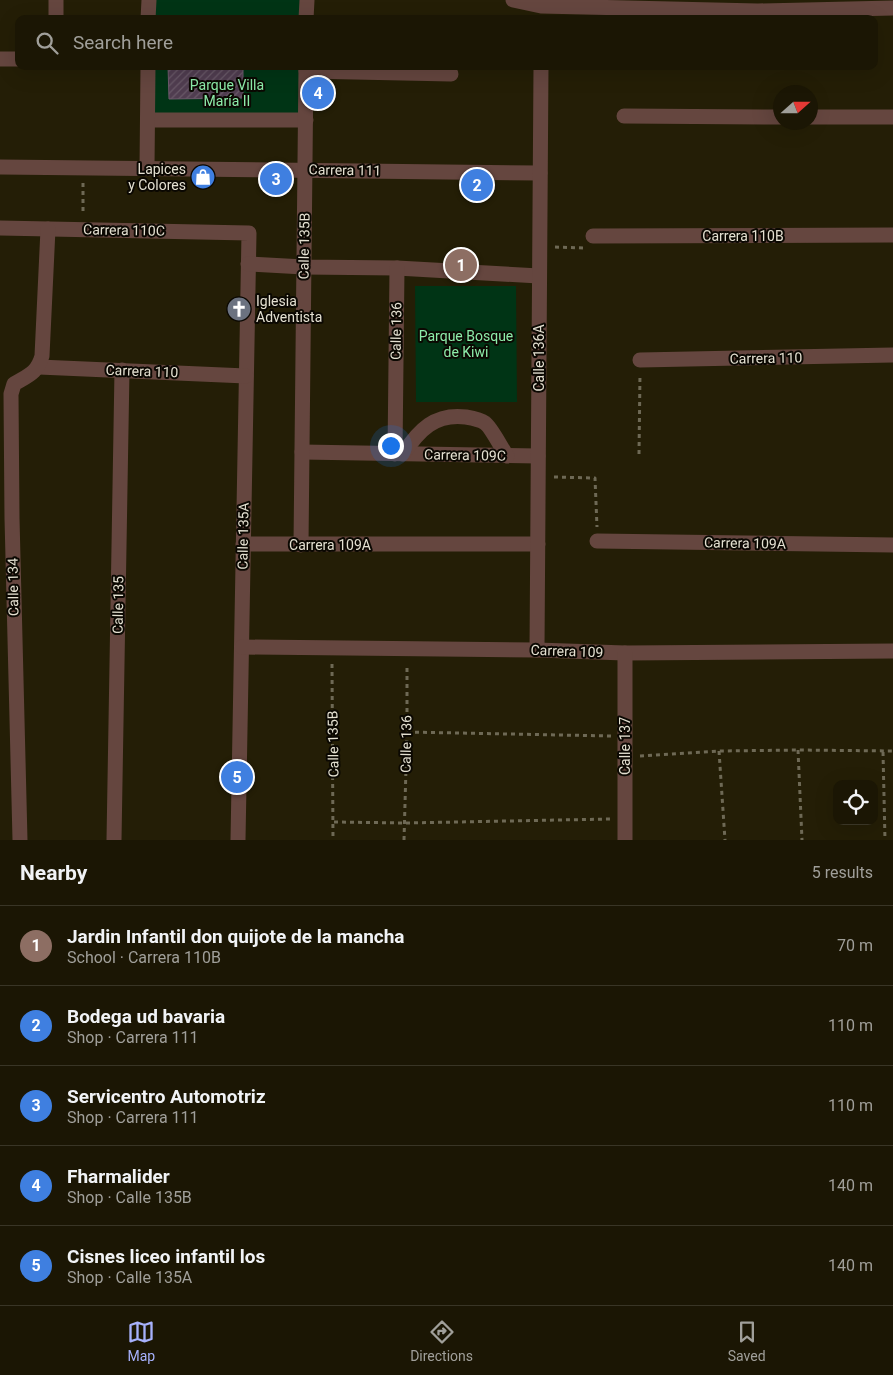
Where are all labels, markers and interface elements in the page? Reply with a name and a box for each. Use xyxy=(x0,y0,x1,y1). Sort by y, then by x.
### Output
search box xyxy=(15,15,878,70)
icon: search xyxy=(33,29,61,57)
text: Search here xyxy=(73,31,173,54)
pin: 4 xyxy=(302,74,334,112)
park label: Parque Villa María II xyxy=(190,77,264,109)
north arrow xyxy=(773,85,818,130)
pin: 3 xyxy=(260,160,292,198)
place label: Lapices y Colores xyxy=(128,161,186,193)
street label: Carrera 111 xyxy=(309,161,381,179)
shop icon: Lapices y Colores xyxy=(190,164,216,190)
pin: 2 xyxy=(461,166,493,204)
street label: Calle 135B xyxy=(295,212,313,280)
street label: Carrera 110C xyxy=(83,221,165,239)
street label: Carrera 110B xyxy=(702,228,784,244)
pin: 1 xyxy=(445,246,477,284)
place label: Iglesia Adventista xyxy=(256,293,322,325)
church icon: Iglesia Adventista xyxy=(226,296,252,322)
street label: Calle 136 xyxy=(387,302,405,360)
street label: Calle 136A xyxy=(531,324,547,392)
park label: Parque Bosque de Kiwi xyxy=(419,328,513,360)
street label: Carrera 110 xyxy=(730,349,803,367)
street label: Carrera 110 xyxy=(105,362,179,380)
your location xyxy=(378,433,404,459)
street label: Carrera 109C xyxy=(424,446,506,464)
street label: Calle 135A xyxy=(234,502,252,570)
street label: Carrera 109A xyxy=(704,534,786,552)
street label: Carrera 109A xyxy=(289,537,371,553)
street label: Calle 134 xyxy=(4,558,22,616)
street label: Calle 135 xyxy=(109,576,127,634)
street label: Carrera 109 xyxy=(530,642,604,660)
street label: Calle 135B xyxy=(324,710,342,778)
street label: Calle 136 xyxy=(397,715,415,773)
street label: Calle 137 xyxy=(617,717,633,775)
pin: 5 xyxy=(221,758,253,796)
map controls xyxy=(833,780,878,825)
button: locate xyxy=(833,780,878,825)
text: Nearby xyxy=(20,861,87,885)
text: 5 results xyxy=(812,863,873,882)
text: Jardin Infantil don quijote de la mancha xyxy=(67,925,405,948)
text: 1 xyxy=(31,936,41,955)
text: 70 m xyxy=(837,936,873,955)
text: School · Carrera 110B xyxy=(67,948,221,967)
text: Bodega ud bavaria xyxy=(67,1005,225,1028)
text: 2 xyxy=(31,1016,41,1035)
text: 110 m xyxy=(828,1016,873,1035)
text: Shop · Carrera 111 xyxy=(67,1028,199,1047)
text: Servicentro Automotriz xyxy=(67,1085,266,1108)
text: 3 xyxy=(31,1096,41,1115)
text: 110 m xyxy=(828,1096,873,1115)
text: Shop · Carrera 111 xyxy=(67,1108,199,1127)
text: Fharmalider xyxy=(67,1165,170,1188)
text: 4 xyxy=(31,1176,41,1195)
text: 140 m xyxy=(828,1176,873,1195)
text: Shop · Calle 135B xyxy=(67,1188,192,1207)
text: Cisnes liceo infantil los xyxy=(67,1245,265,1268)
text: 5 xyxy=(31,1256,41,1275)
text: 140 m xyxy=(828,1256,873,1275)
text: Shop · Calle 135A xyxy=(67,1268,192,1287)
tab: Map xyxy=(127,1318,155,1364)
tab: Directions xyxy=(410,1318,473,1364)
tab: Saved xyxy=(728,1318,766,1364)

